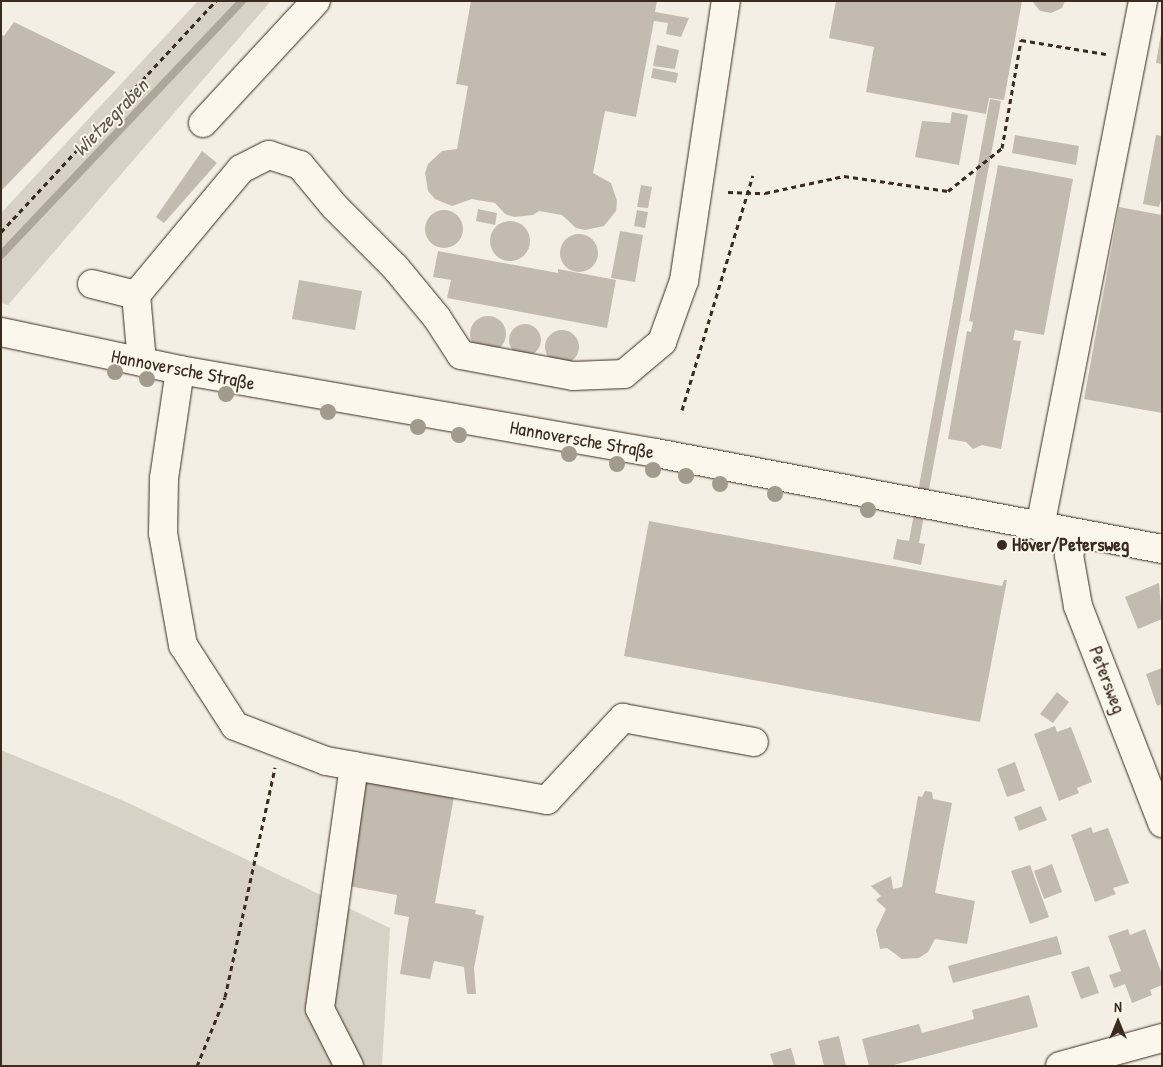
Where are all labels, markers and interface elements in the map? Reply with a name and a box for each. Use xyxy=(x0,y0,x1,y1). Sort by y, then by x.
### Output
water label: Wietzegraben xyxy=(67,73,153,161)
street label: Hannoversche Straße xyxy=(109,345,257,395)
street label: Hannoversche Straße xyxy=(508,416,656,464)
place label: Höver/Petersweg xyxy=(1012,534,1129,556)
marker: Höver/Petersweg xyxy=(996,539,1008,551)
street label: Petersweg xyxy=(1084,643,1130,717)
north arrow xyxy=(1093,997,1143,1047)
text: N xyxy=(1114,997,1122,1016)

